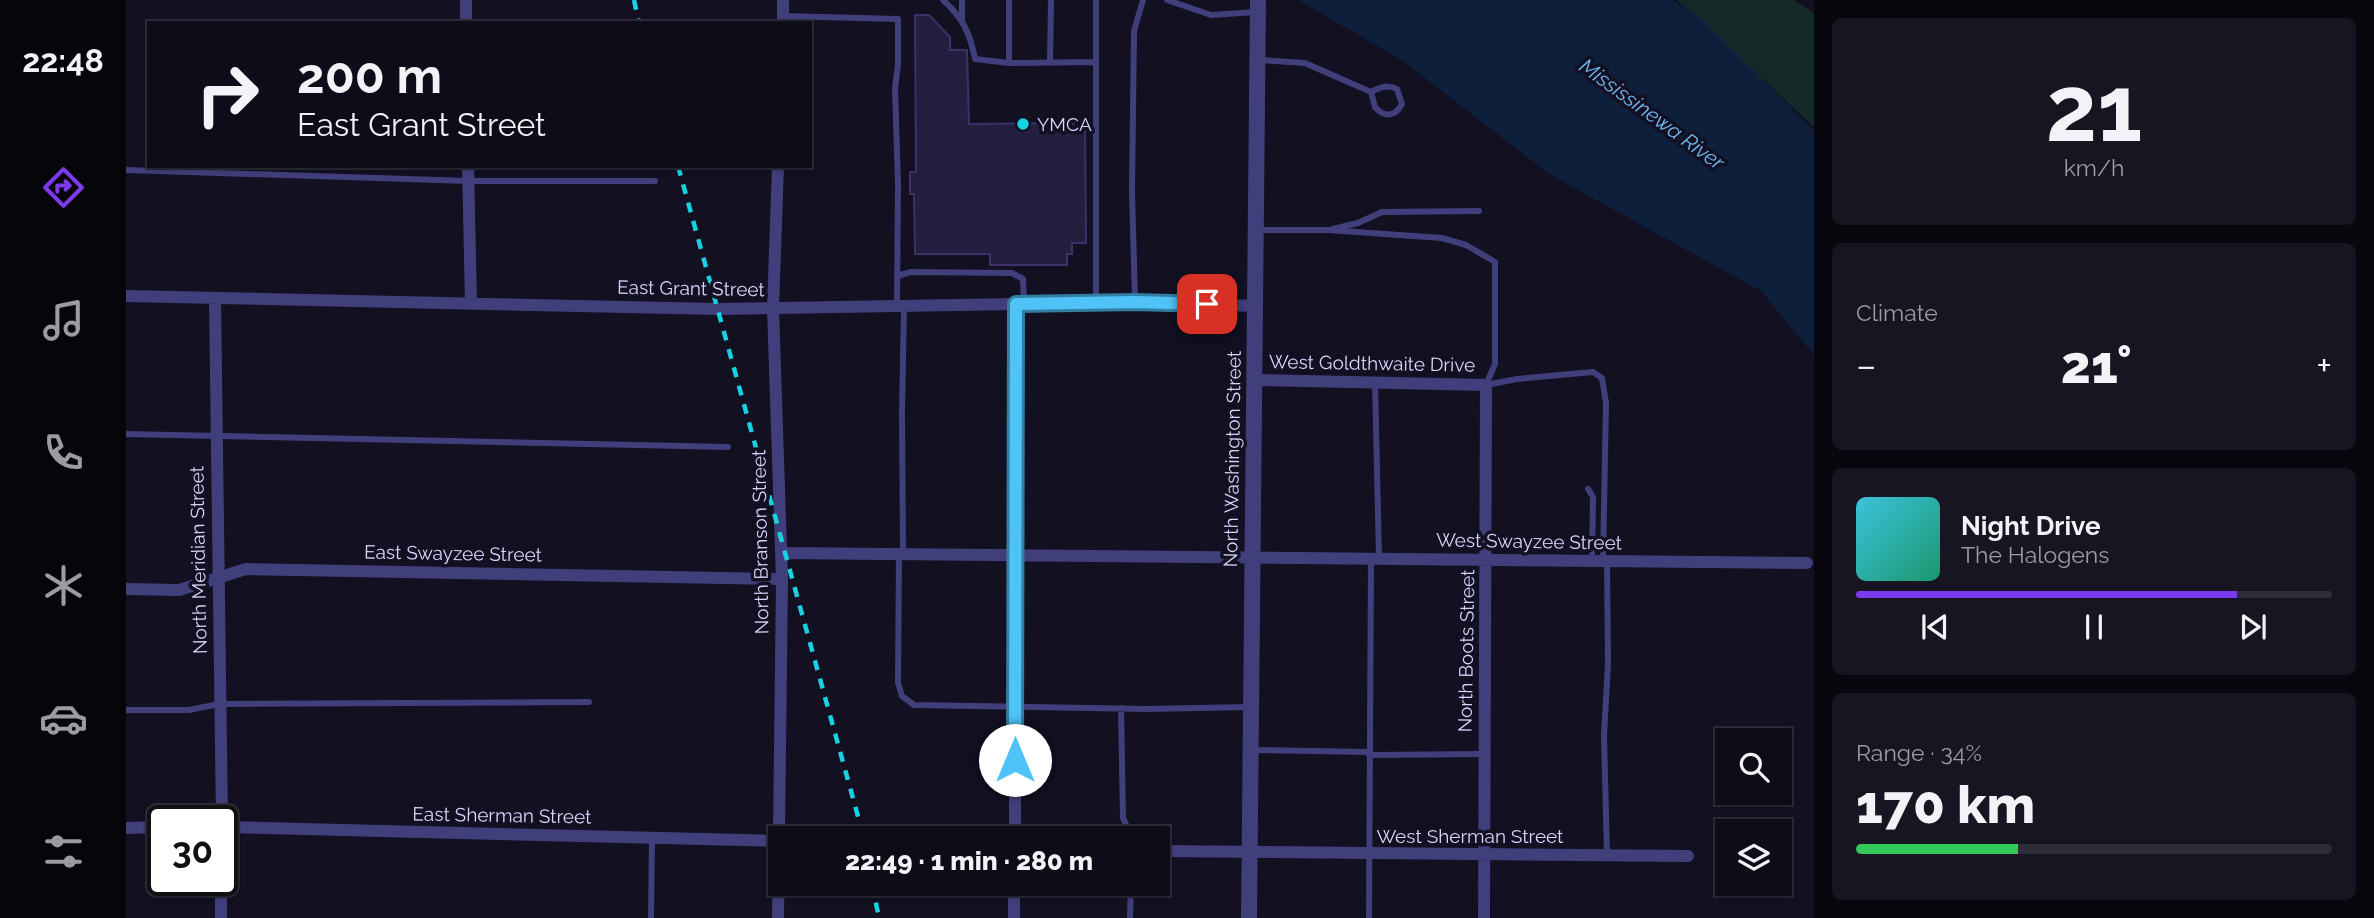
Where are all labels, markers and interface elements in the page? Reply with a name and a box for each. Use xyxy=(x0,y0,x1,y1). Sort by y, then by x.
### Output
text: 22:48 xyxy=(22,42,104,79)
text: 200 m xyxy=(297,47,442,104)
icon: right xyxy=(182,49,273,140)
water label: Mississinewa River xyxy=(1575,53,1730,175)
text: 21 xyxy=(2046,55,2142,162)
text: East Grant Street xyxy=(297,106,546,143)
place label: YMCA xyxy=(1037,113,1092,135)
marker: YMCA xyxy=(1015,116,1031,132)
text: km/h xyxy=(2064,154,2124,181)
icon: directions xyxy=(39,163,88,212)
pin xyxy=(1177,274,1237,334)
street label: East Grant Street xyxy=(617,276,766,300)
icon: arrive xyxy=(1188,285,1226,323)
icon: music xyxy=(39,296,88,345)
text: Climate xyxy=(1856,299,1938,326)
text: 21° xyxy=(2061,334,2132,395)
text: − xyxy=(1856,343,1876,388)
text: + xyxy=(2316,343,2332,388)
street label: North Washington Street xyxy=(1219,350,1245,568)
street label: West Goldthwaite Drive xyxy=(1269,350,1475,376)
icon: phone xyxy=(39,428,88,477)
street label: North Branson Street xyxy=(747,449,773,634)
street label: North Meridian Street xyxy=(185,465,211,654)
text: Night Drive xyxy=(1961,511,2100,541)
street label: West Swayzee Street xyxy=(1436,528,1623,554)
street label: East Swayzee Street xyxy=(364,540,543,566)
text: The Halogens xyxy=(1961,541,2109,568)
icon: climate xyxy=(39,561,88,610)
street label: North Boots Street xyxy=(1454,569,1478,733)
icon: previous xyxy=(1916,608,1954,646)
icon: pause xyxy=(2075,608,2113,646)
icon: next xyxy=(2234,608,2272,646)
icon: car xyxy=(39,694,88,743)
position arrow xyxy=(978,723,1052,797)
map controls xyxy=(1715,728,1792,896)
button: search xyxy=(1715,728,1792,805)
text: Range · 34% xyxy=(1856,739,1982,766)
text: 170 km xyxy=(1856,774,2035,835)
street label: East Sherman Street xyxy=(412,802,592,828)
speed limit sign: 30 xyxy=(147,805,238,896)
button: layers xyxy=(1715,819,1792,896)
street label: West Sherman Street xyxy=(1377,825,1564,847)
icon: filters xyxy=(39,827,88,876)
text: 22:49 · 1 min · 280 m xyxy=(845,846,1093,876)

